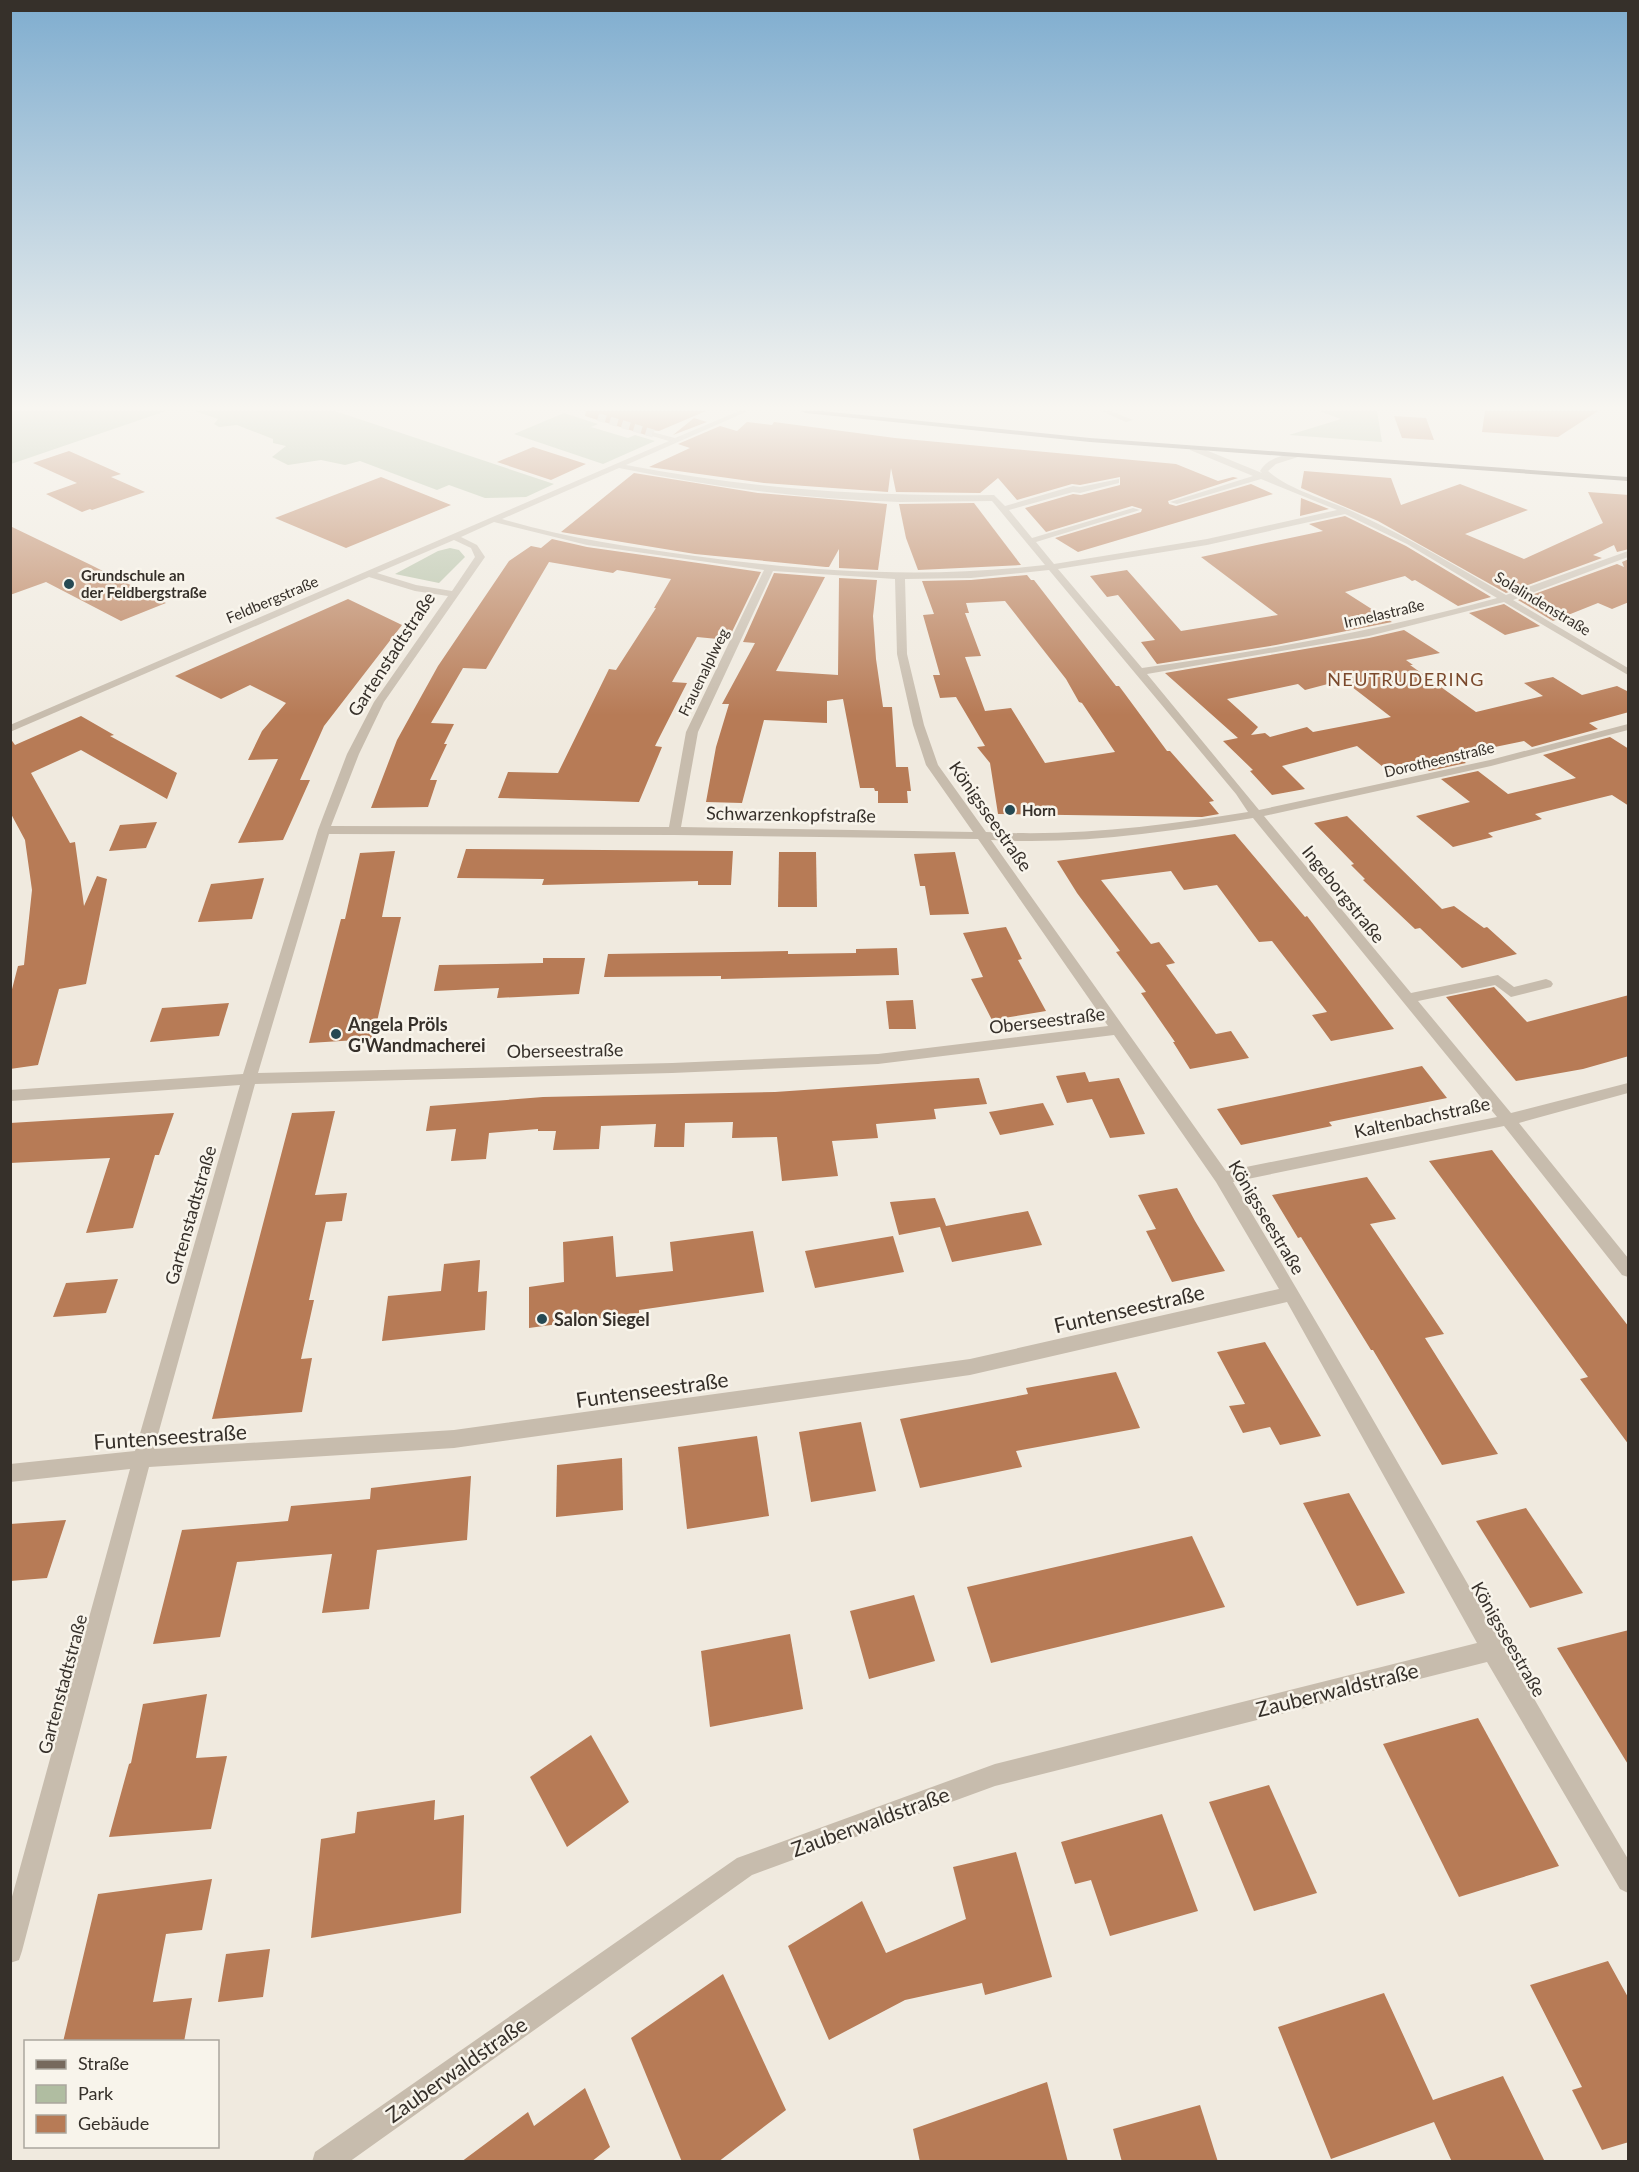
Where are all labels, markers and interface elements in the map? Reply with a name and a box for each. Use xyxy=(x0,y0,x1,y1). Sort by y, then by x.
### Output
place label: Grundschule an der Feldbergstraße xyxy=(81,566,207,601)
street label: Solalindenstraße xyxy=(1492,567,1594,639)
street label: Feldbergstraße xyxy=(223,571,321,627)
marker: Grundschule an der Feldbergstraße xyxy=(62,577,76,591)
street label: Gartenstadtstraße xyxy=(343,588,439,720)
street label: Irmelastraße xyxy=(1342,595,1426,631)
street label: Frauenalplweg xyxy=(674,625,732,719)
district label: NEUTRUDERING xyxy=(1327,668,1485,690)
street label: Dorotheenstraße xyxy=(1382,738,1496,780)
street label: Königsseestraße xyxy=(945,757,1037,875)
place label: Horn xyxy=(1022,801,1056,819)
street label: Schwarzenkopfstraße xyxy=(706,802,876,826)
marker: Horn xyxy=(1003,803,1017,817)
street label: Ingeborgstraße xyxy=(1298,841,1390,947)
street label: Oberseestraße xyxy=(988,1002,1106,1038)
place label: Angela Pröls G'Wandmacherei xyxy=(347,1013,485,1056)
marker: Angela Pröls G'Wandmacherei xyxy=(329,1027,343,1041)
street label: Oberseestraße xyxy=(506,1038,624,1062)
street label: Kaltenbachstraße xyxy=(1352,1092,1492,1142)
street label: Gartenstadtstraße xyxy=(160,1143,220,1287)
street label: Königsseestraße xyxy=(1224,1156,1310,1278)
street label: Funtenseestraße xyxy=(1051,1279,1207,1337)
place label: Salon Siegel xyxy=(554,1308,650,1330)
marker: Salon Siegel xyxy=(535,1312,549,1326)
street label: Funtenseestraße xyxy=(574,1366,730,1412)
street label: Funtenseestraße xyxy=(92,1418,248,1454)
street label: Königsseestraße xyxy=(1467,1577,1551,1701)
street label: Gartenstadtstraße xyxy=(33,1612,91,1756)
street label: Zauberwaldstraße xyxy=(1253,1657,1421,1721)
street label: Zauberwaldstraße xyxy=(787,1781,953,1861)
street label: Zauberwaldstraße xyxy=(381,2011,531,2127)
legend xyxy=(24,2040,219,2148)
text: Straße xyxy=(78,2052,129,2074)
text: Park xyxy=(78,2082,114,2104)
text: Gebäude xyxy=(78,2112,149,2134)

